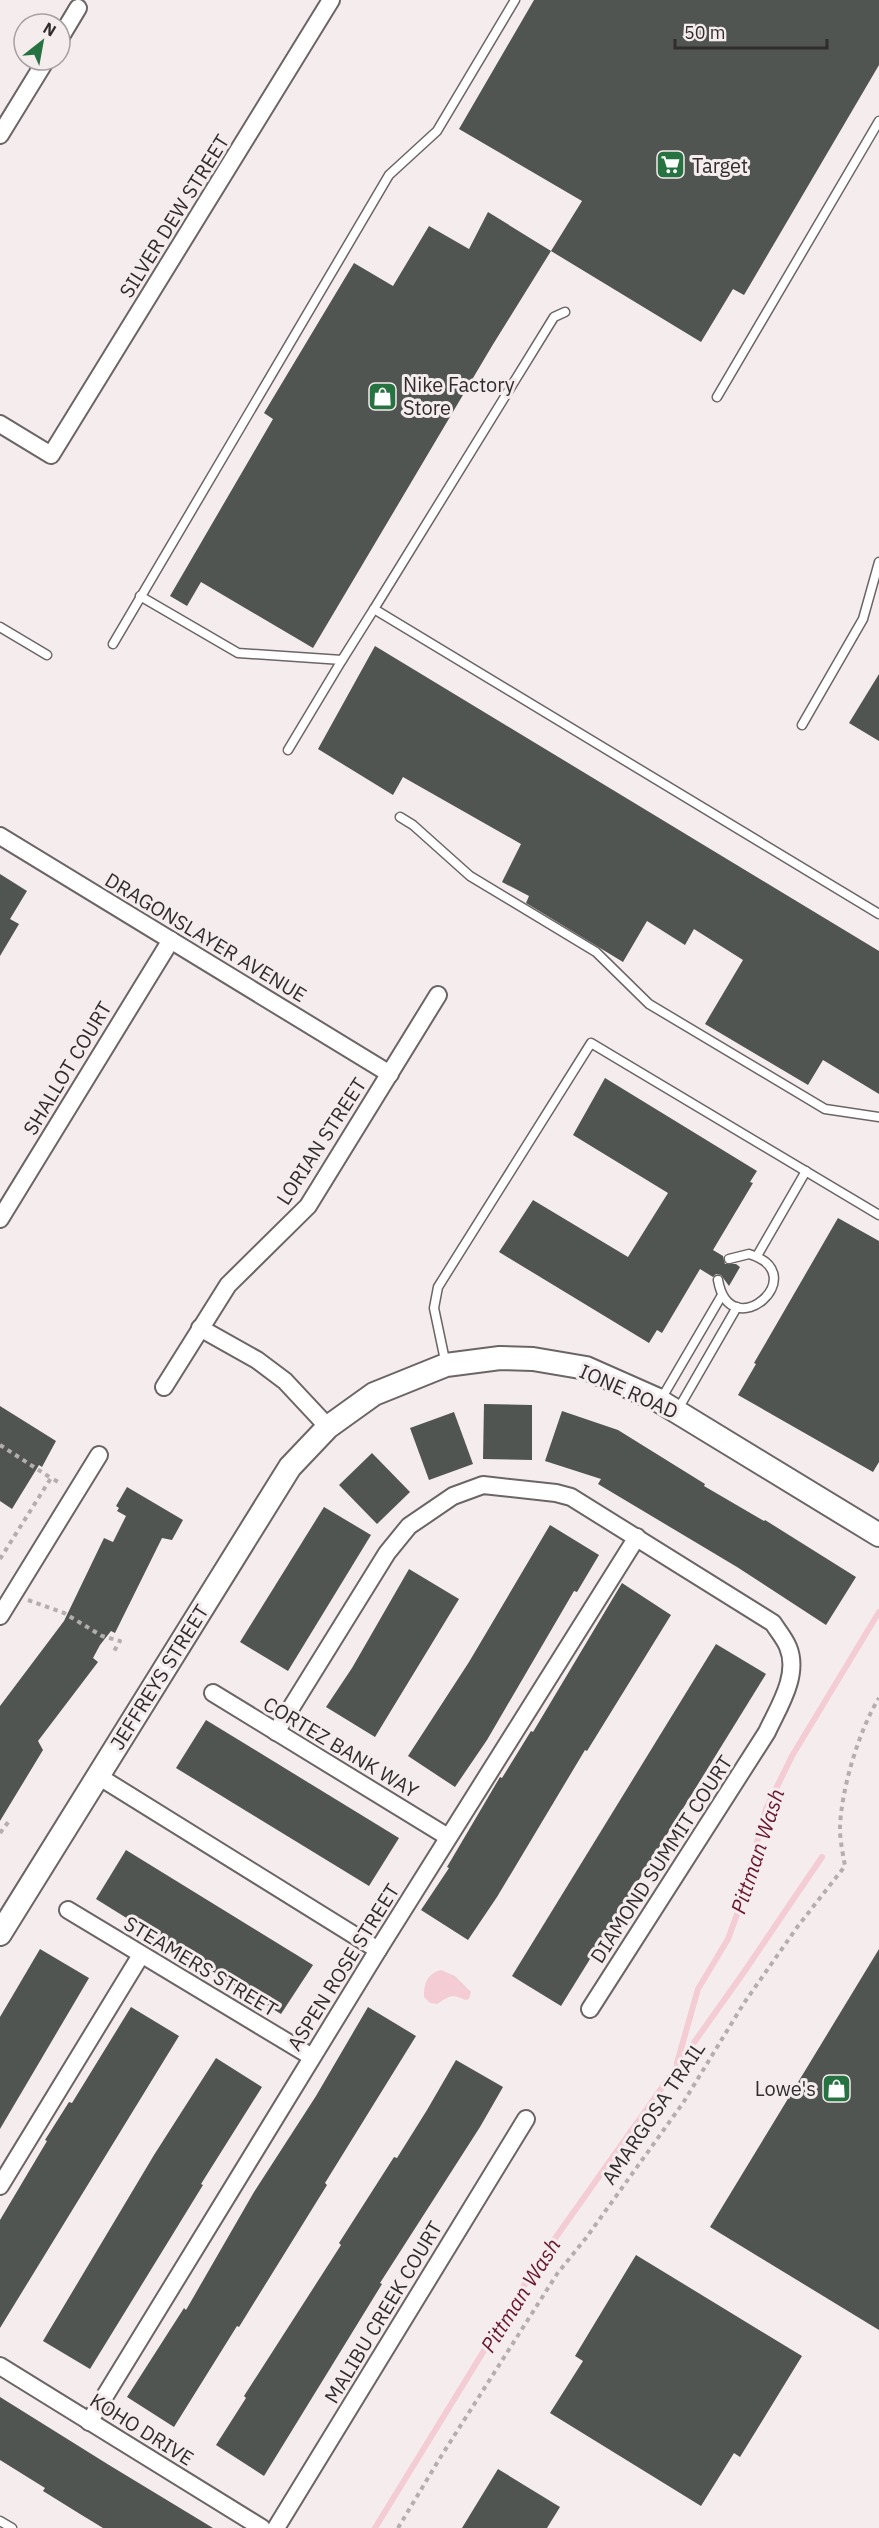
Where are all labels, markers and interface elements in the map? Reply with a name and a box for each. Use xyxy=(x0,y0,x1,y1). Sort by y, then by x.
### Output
north arrow xyxy=(12,12,72,72)
scale bar xyxy=(675,12,826,50)
text: N xyxy=(40,18,60,41)
text: 50 m xyxy=(684,21,726,44)
street label: SILVER DEW STREET xyxy=(113,129,235,303)
supermarket icon: Target xyxy=(655,149,687,181)
place label: Target xyxy=(692,152,748,179)
place label: Nike Factory Store xyxy=(403,371,515,421)
shop icon: Nike Factory Store xyxy=(366,380,398,412)
street label: DRAGONSLAYER AVENUE xyxy=(100,866,312,1008)
street label: SHALLOT COURT xyxy=(16,996,118,1140)
street label: LORIAN STREET xyxy=(270,1072,372,1210)
street label: IONE ROAD xyxy=(575,1357,683,1425)
street label: JEFFREYS STREET xyxy=(103,1599,215,1755)
street label: CORTEZ BANK WAY xyxy=(258,1690,424,1804)
street label: DIAMOND SUMMIT COURT xyxy=(584,1750,738,1968)
water label: Pittman Wash xyxy=(724,1785,790,1917)
street label: ASPEN ROSE STREET xyxy=(281,1878,405,2056)
street label: STEAMERS STREET xyxy=(119,1909,283,2023)
street label: AMARGOSA TRAIL xyxy=(595,2036,711,2190)
shop icon: Lowe's xyxy=(821,2072,853,2104)
place label: Lowe's xyxy=(755,2075,816,2102)
street label: MALIBU CREEK COURT xyxy=(318,2216,448,2408)
water label: Pittman Wash xyxy=(474,2233,566,2357)
street label: KOHO DRIVE xyxy=(85,2386,199,2472)

